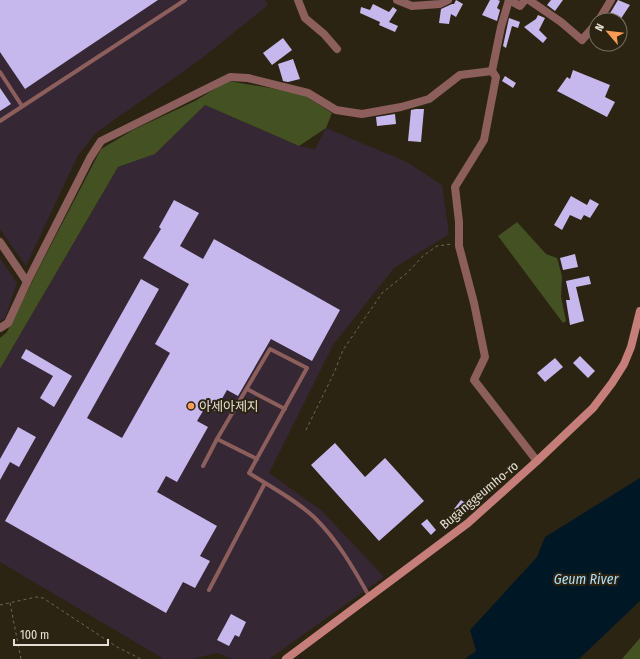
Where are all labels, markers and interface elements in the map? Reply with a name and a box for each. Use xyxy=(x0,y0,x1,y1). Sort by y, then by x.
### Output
north arrow xyxy=(588,12,628,52)
text: N xyxy=(592,22,607,34)
place label: 아세아제지 xyxy=(199,399,259,414)
marker: 아세아제지 xyxy=(186,401,196,411)
street label: Buganggeumho-ro xyxy=(437,458,521,532)
water label: Geum River xyxy=(554,571,619,588)
scale bar xyxy=(14,621,108,647)
text: 100 m xyxy=(20,628,49,642)

